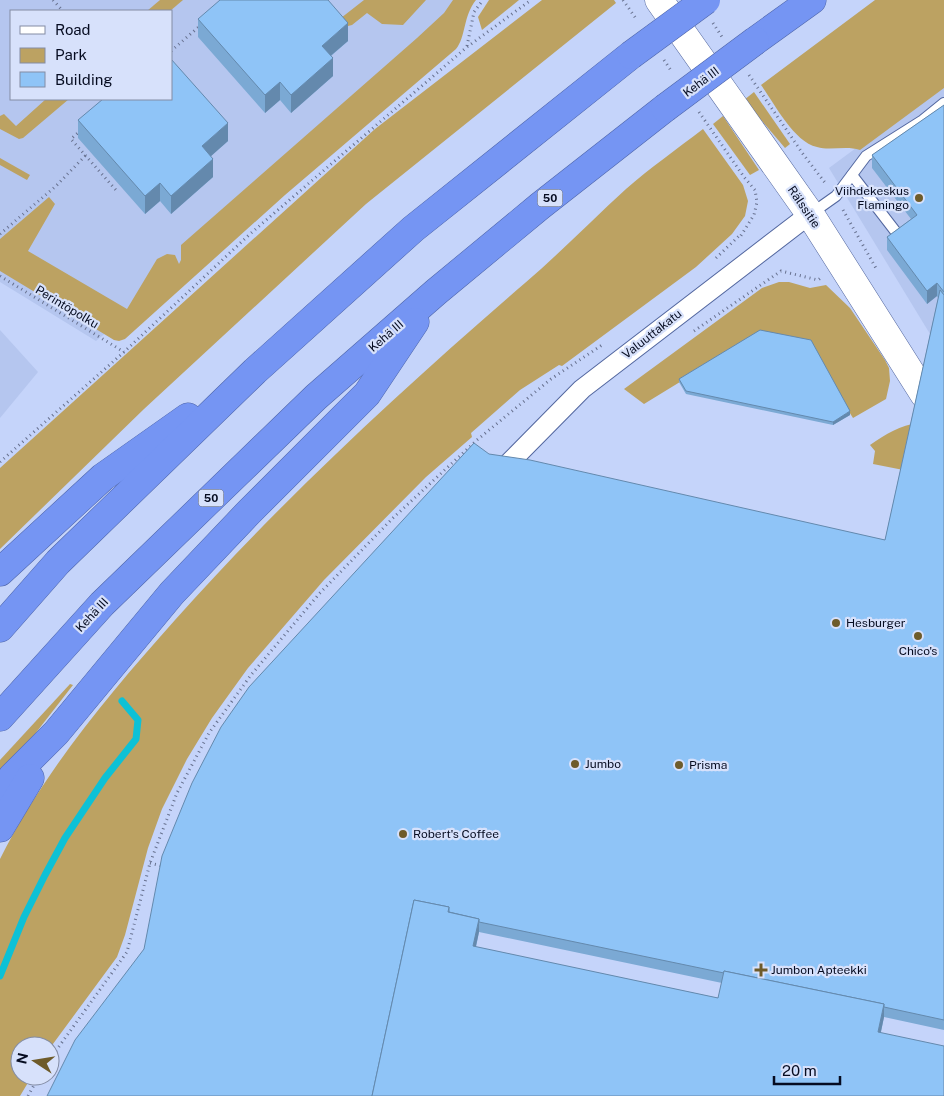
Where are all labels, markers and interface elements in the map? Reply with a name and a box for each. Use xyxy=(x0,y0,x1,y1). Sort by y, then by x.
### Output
legend xyxy=(10,10,172,100)
text: Road xyxy=(55,21,91,38)
text: Park xyxy=(55,46,87,63)
street label: Kehä III xyxy=(680,64,722,100)
text: Building xyxy=(55,71,113,88)
street label: Rälssitie xyxy=(785,183,823,231)
place label: Viihdekeskus Flamingo xyxy=(835,184,909,212)
road number: 50 xyxy=(538,190,562,207)
marker: Viihdekeskus Flamingo xyxy=(913,192,925,204)
street label: Perintöpolku xyxy=(33,283,101,331)
street label: Valuuttakatu xyxy=(620,306,684,362)
street label: Kehä III xyxy=(366,317,406,355)
road number: 50 xyxy=(198,489,224,506)
street label: Kehä III xyxy=(73,595,111,635)
place label: Hesburger xyxy=(846,616,906,630)
marker: Hesburger xyxy=(830,617,842,629)
marker: Chico's xyxy=(912,630,924,642)
place label: Chico's xyxy=(899,644,937,658)
place label: Jumbo xyxy=(585,757,621,771)
marker: Jumbo xyxy=(569,758,581,770)
place label: Prisma xyxy=(689,758,727,772)
marker: Prisma xyxy=(673,759,685,771)
place label: Robert's Coffee xyxy=(413,827,499,841)
marker: Robert's Coffee xyxy=(397,828,409,840)
place label: Jumbon Apteekki xyxy=(771,963,867,977)
marker: Jumbon Apteekki xyxy=(755,964,767,976)
north arrow xyxy=(10,1036,60,1086)
text: N xyxy=(13,1051,31,1065)
scale bar xyxy=(774,1054,840,1086)
text: 20 m xyxy=(782,1062,817,1079)

